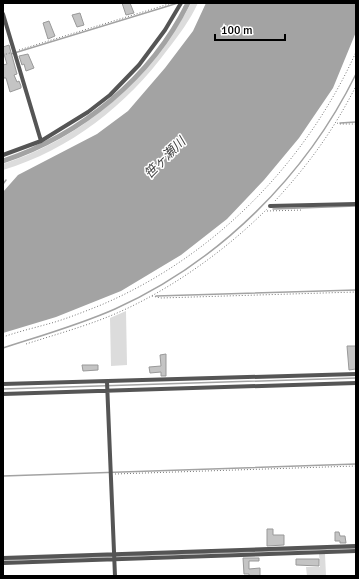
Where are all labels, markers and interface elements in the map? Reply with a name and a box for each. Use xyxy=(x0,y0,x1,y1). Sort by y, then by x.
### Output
scale bar xyxy=(215,16,285,42)
text: 100 m xyxy=(221,23,253,38)
water label: 笹ヶ瀬川 xyxy=(141,133,190,182)

